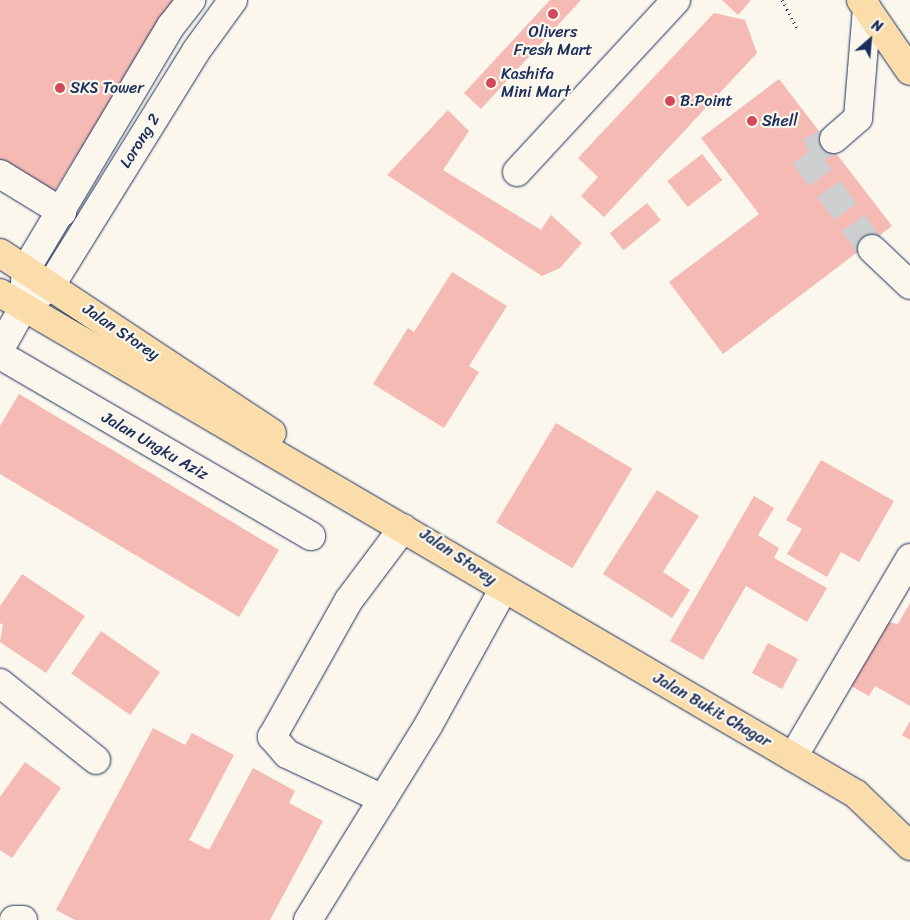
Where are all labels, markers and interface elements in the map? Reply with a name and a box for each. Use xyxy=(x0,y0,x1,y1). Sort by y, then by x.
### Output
marker: Olivers Fresh Mart xyxy=(547,8,559,20)
text: N xyxy=(867,13,887,40)
north arrow xyxy=(845,15,895,65)
place label: Olivers Fresh Mart xyxy=(514,22,592,60)
place label: Kashifa Mini Mart xyxy=(501,64,570,102)
marker: Kashifa Mini Mart xyxy=(485,77,497,89)
place label: SKS Tower xyxy=(70,78,144,98)
marker: SKS Tower xyxy=(54,82,66,94)
place label: B.Point xyxy=(680,91,732,111)
marker: B.Point xyxy=(664,95,676,107)
street label: Lorong 2 xyxy=(116,110,164,172)
place label: Shell xyxy=(762,111,798,131)
marker: Shell xyxy=(746,115,758,127)
street label: Jalan Storey xyxy=(79,299,163,365)
street label: Jalan Ungku Aziz xyxy=(98,408,212,484)
street label: Jalan Storey xyxy=(416,524,500,590)
street label: Jalan Bukit Chagar xyxy=(650,669,774,751)

